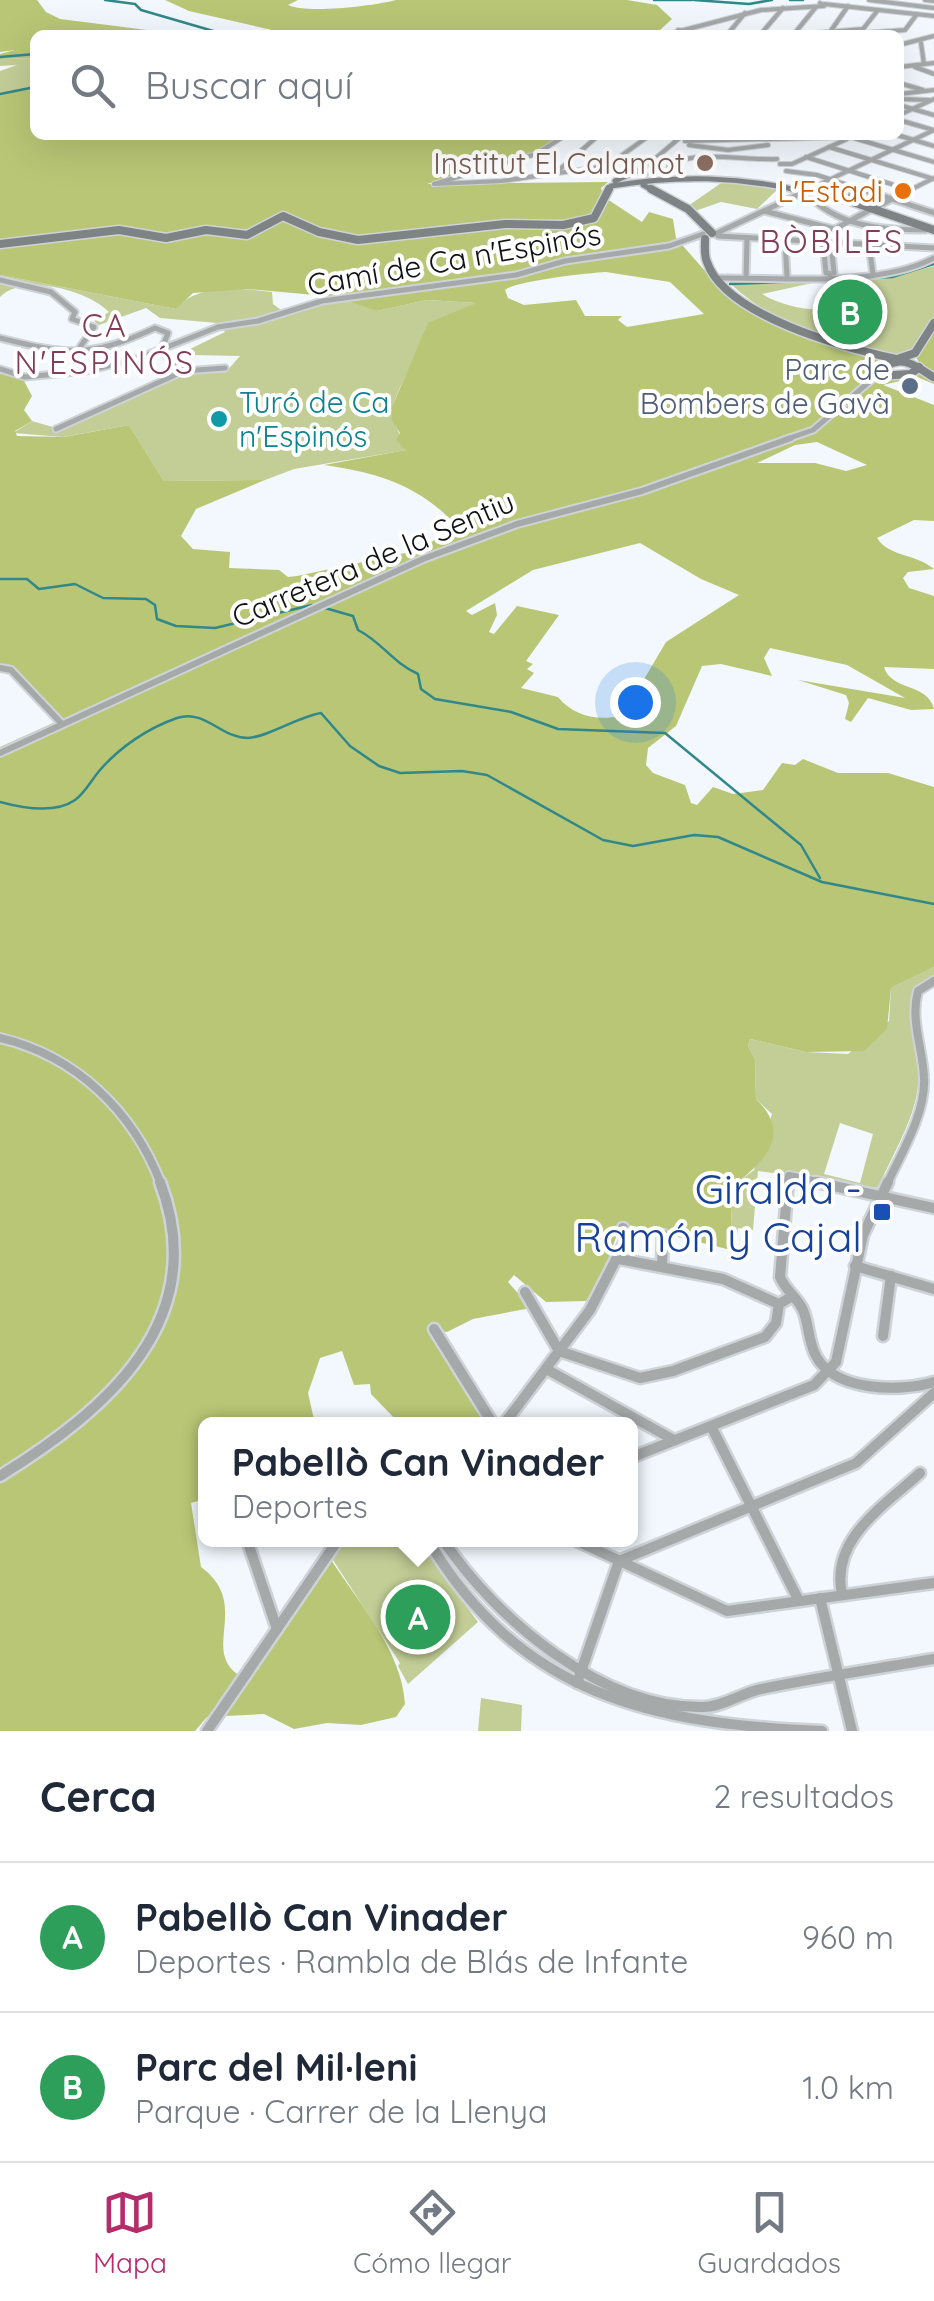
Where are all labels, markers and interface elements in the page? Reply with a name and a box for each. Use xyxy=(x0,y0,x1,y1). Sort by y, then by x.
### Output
search box xyxy=(30,30,904,140)
icon: search xyxy=(65,58,120,113)
text: Buscar aquí xyxy=(145,61,353,109)
place label: Institut El Calamot xyxy=(433,144,685,182)
marker: Institut El Calamot xyxy=(694,152,716,174)
place label: L'Estadi xyxy=(777,172,883,210)
marker: L'Estadi xyxy=(892,180,914,202)
street label: Camí de Ca n'Espinós xyxy=(304,214,604,304)
district label: BÒBILES xyxy=(760,221,904,261)
pin: B xyxy=(818,274,882,350)
district label: CA N'ESPINÓS xyxy=(15,305,196,382)
place label: Parc de Bombers de Gavà xyxy=(640,350,890,422)
marker: Parc de Bombers de Gavà xyxy=(899,375,921,397)
place label: Turó de Ca n'Espinós xyxy=(239,383,390,455)
marker: Turó de Ca n'Espinós xyxy=(208,408,230,430)
street label: Carretera de la Sentiu xyxy=(226,482,520,636)
your location xyxy=(610,677,661,728)
place label: Giralda - Ramón y Cajal xyxy=(574,1162,862,1263)
marker: Giralda - Ramón y Cajal xyxy=(871,1201,893,1223)
popup xyxy=(198,1417,638,1547)
text: Pabellò Can Vinader xyxy=(232,1438,604,1486)
text: Deportes xyxy=(232,1486,368,1526)
pin: A xyxy=(386,1580,450,1654)
text: Cerca xyxy=(40,1770,157,1823)
text: 2 resultados xyxy=(713,1776,894,1816)
text: Pabellò Can Vinader xyxy=(135,1893,508,1941)
text: A xyxy=(62,1917,83,1957)
text: 960 m xyxy=(802,1917,894,1957)
text: Deportes · Rambla de Blás de Infante xyxy=(135,1941,688,1981)
text: Parc del Mil·leni xyxy=(135,2043,418,2091)
text: B xyxy=(62,2067,83,2107)
text: 1.0 km xyxy=(802,2067,894,2107)
text: Parque · Carrer de la Llenya xyxy=(135,2091,547,2131)
tab: Mapa xyxy=(93,2185,167,2280)
tab: Cómo llegar xyxy=(353,2185,512,2280)
tab: Guardados xyxy=(698,2185,841,2280)

